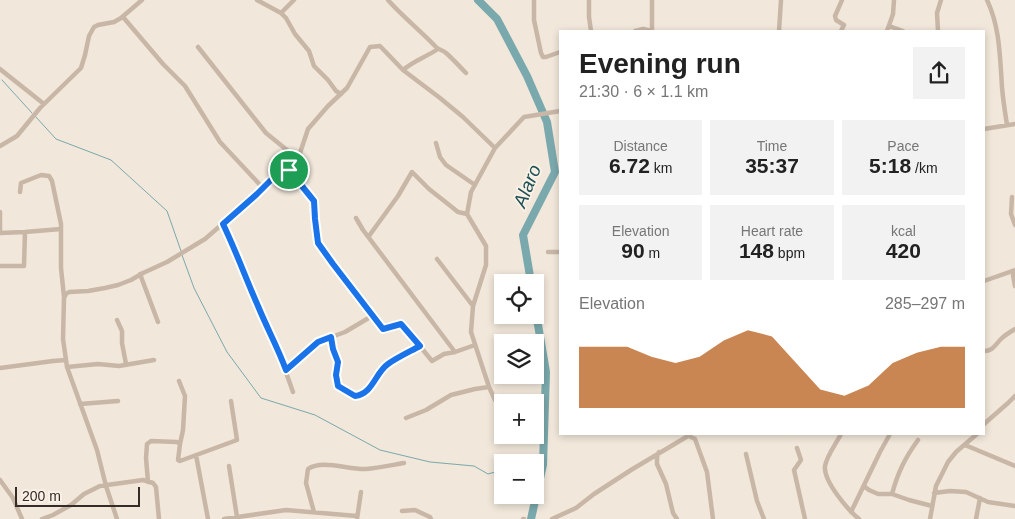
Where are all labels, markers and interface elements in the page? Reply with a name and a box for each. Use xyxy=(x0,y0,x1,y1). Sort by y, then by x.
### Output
button: share xyxy=(913,47,965,99)
text: Evening run xyxy=(579,48,741,79)
text: 21:30 · 6 × 1.1 km xyxy=(579,83,708,100)
text: Distance xyxy=(613,138,668,154)
text: Time xyxy=(757,138,787,154)
text: Pace xyxy=(887,138,919,154)
pin xyxy=(268,149,310,191)
text: 6.72 xyxy=(609,154,650,177)
text: 35:37 xyxy=(745,154,799,177)
text: 5:18 xyxy=(869,154,911,177)
icon: arrive xyxy=(275,156,303,184)
text: km xyxy=(650,160,672,176)
text: /km xyxy=(911,160,938,176)
water label: Alaro xyxy=(509,162,545,211)
text: Elevation xyxy=(612,223,669,239)
text: Heart rate xyxy=(741,223,803,239)
text: kcal xyxy=(891,223,916,239)
text: 90 xyxy=(621,239,645,262)
text: 148 xyxy=(739,239,774,262)
text: 420 xyxy=(886,239,921,262)
text: m xyxy=(645,245,660,261)
text: bpm xyxy=(774,245,805,261)
map controls xyxy=(494,274,544,504)
button: locate xyxy=(494,274,544,324)
text: Elevation xyxy=(579,295,645,312)
text: 285–297 m xyxy=(885,295,965,312)
button: layers xyxy=(494,334,544,384)
button: + xyxy=(494,394,544,444)
button: − xyxy=(494,454,544,504)
scale bar xyxy=(15,484,140,507)
text: 200 m xyxy=(22,488,61,504)

